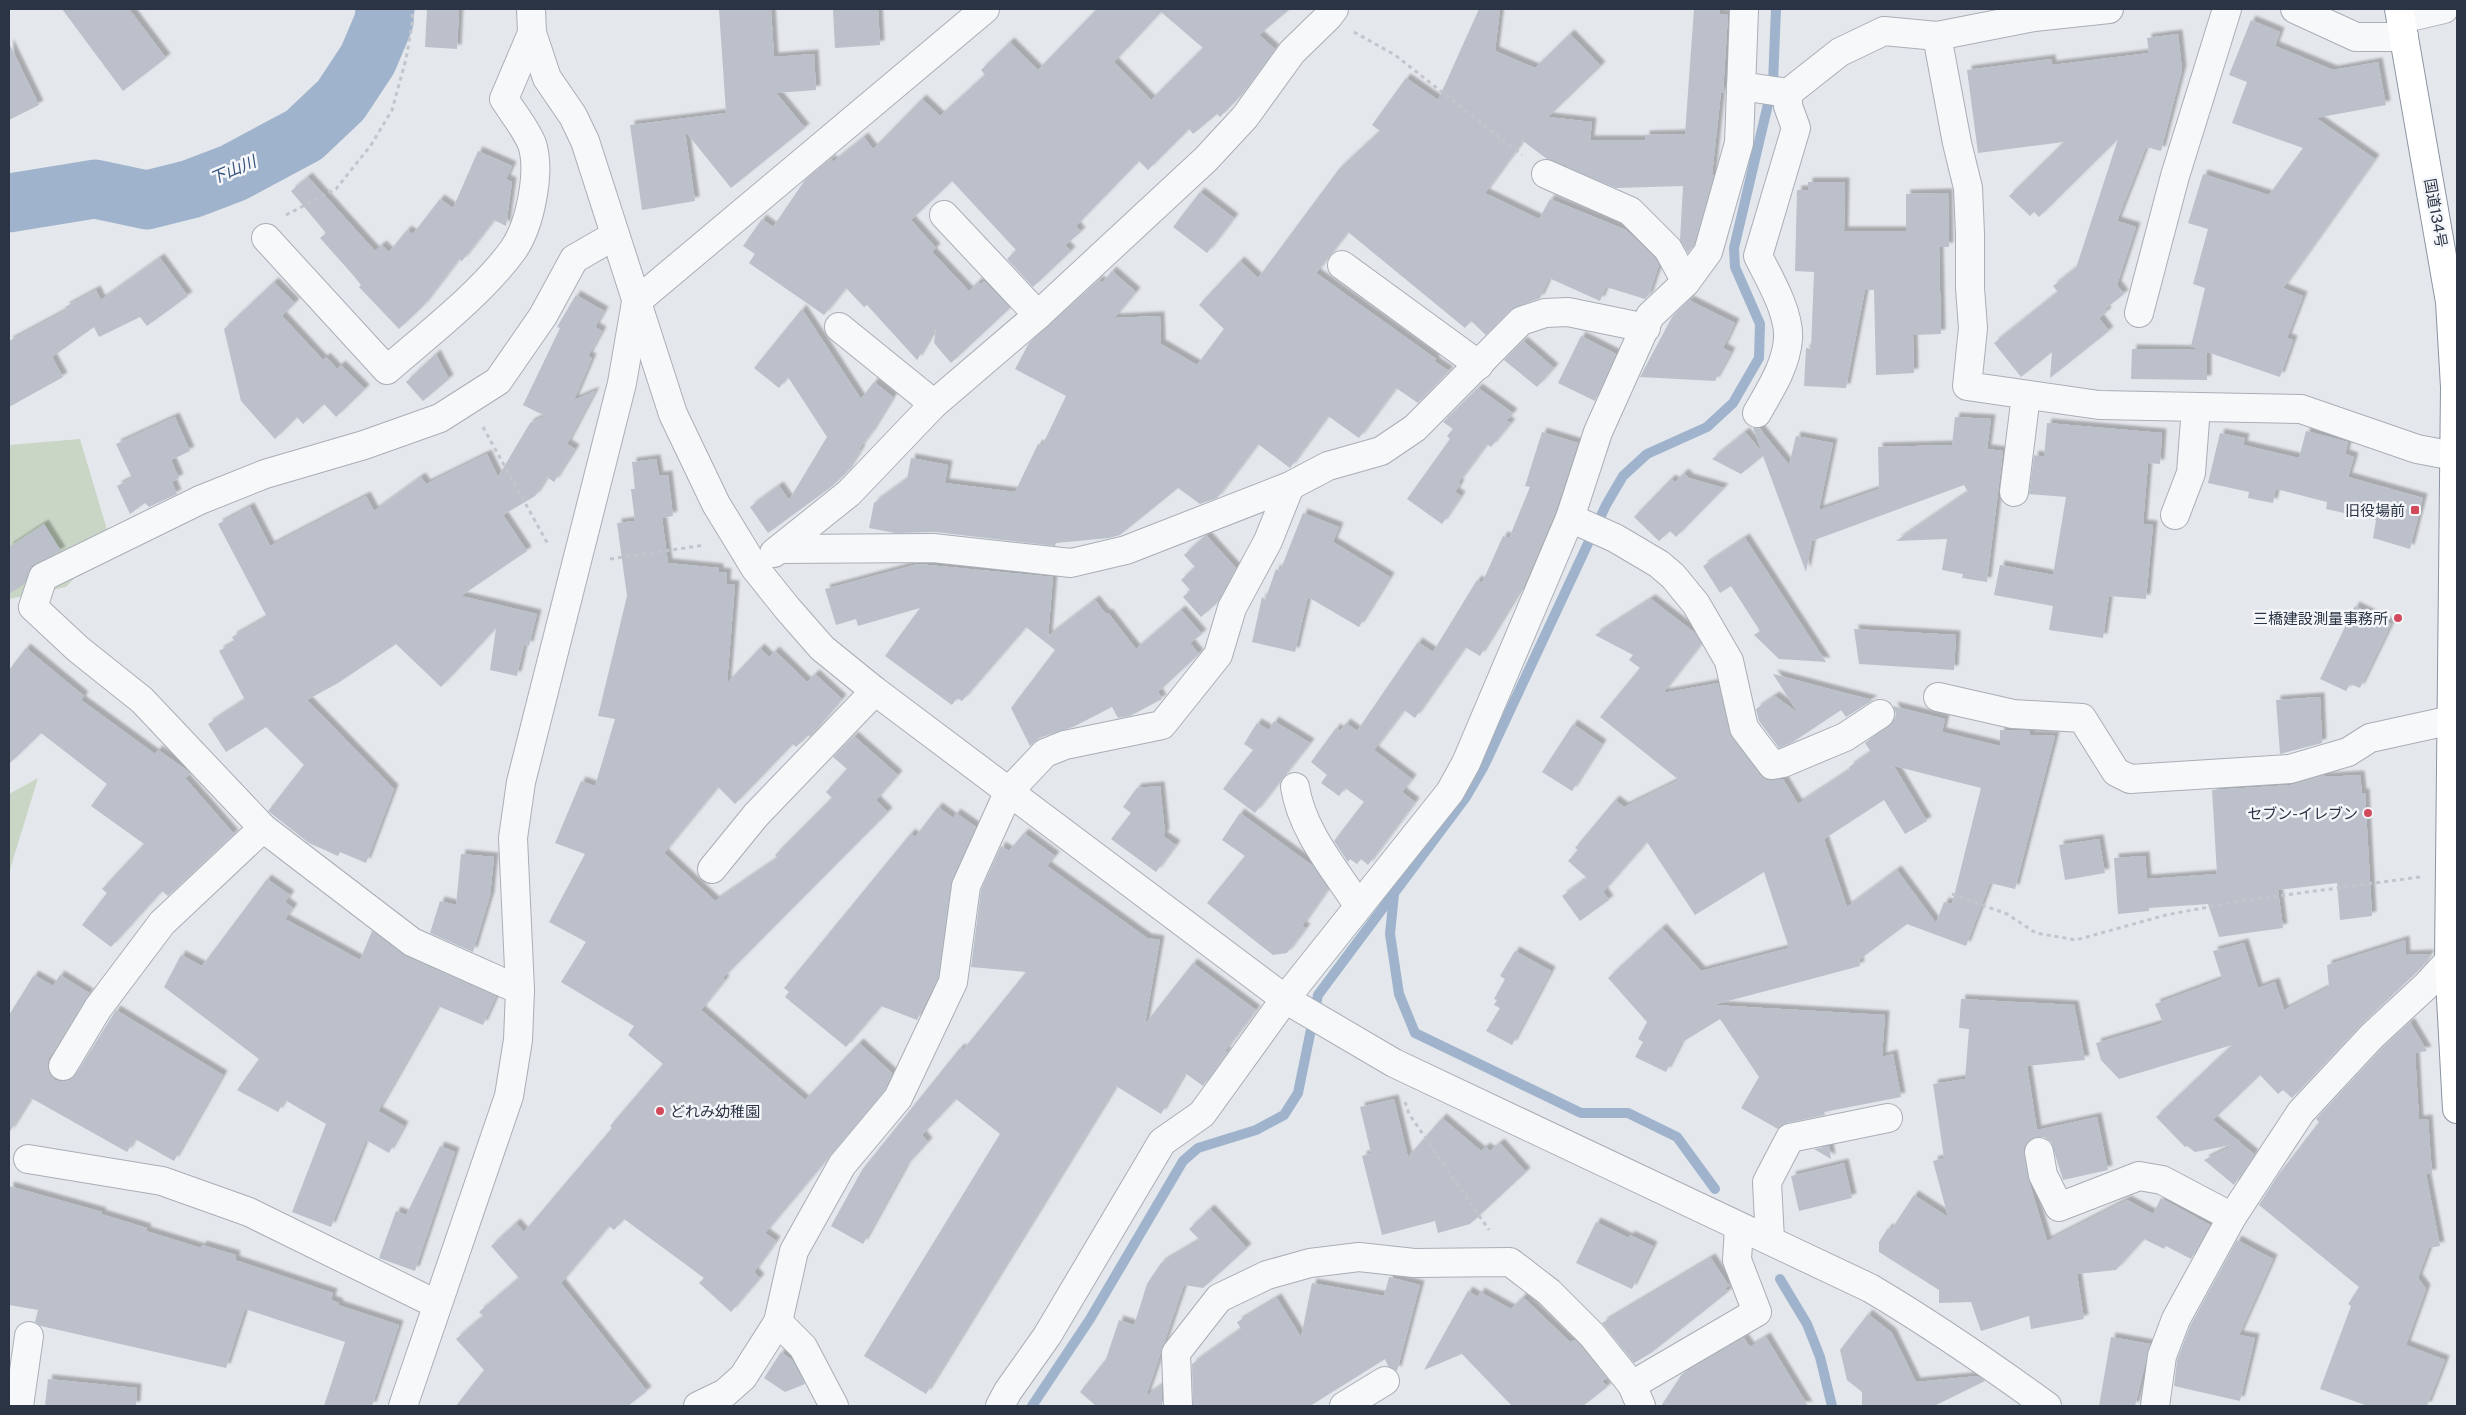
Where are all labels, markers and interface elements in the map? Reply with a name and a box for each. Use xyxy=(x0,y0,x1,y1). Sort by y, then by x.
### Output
water label: 下山川 xyxy=(207,151,261,188)
street label: 国道134号 xyxy=(2422,177,2450,249)
place label: 旧役場前 xyxy=(2345,502,2405,519)
marker: 旧役場前 xyxy=(2409,504,2421,516)
place label: 三橋建設測量事務所 xyxy=(2253,610,2388,627)
marker: 三橋建設測量事務所 xyxy=(2392,612,2404,624)
place label: セブン-イレブン xyxy=(2247,805,2358,822)
marker: セブン-イレブン xyxy=(2362,807,2374,819)
place label: どれみ幼稚園 xyxy=(670,1103,760,1120)
marker: どれみ幼稚園 xyxy=(654,1105,666,1117)

